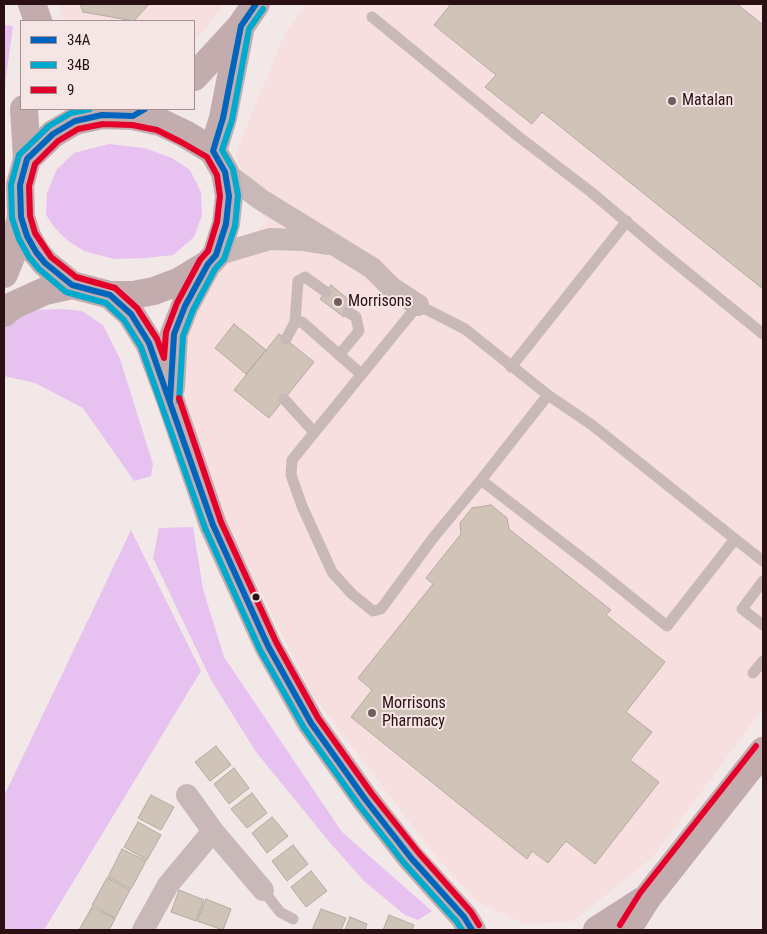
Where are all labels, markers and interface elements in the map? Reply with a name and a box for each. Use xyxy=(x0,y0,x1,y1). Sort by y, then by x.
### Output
legend xyxy=(20,20,195,110)
text: 34A xyxy=(67,31,90,49)
text: 34B xyxy=(67,56,90,74)
text: 9 xyxy=(67,81,74,99)
place label: Matalan xyxy=(682,91,733,111)
marker: Matalan xyxy=(666,95,678,107)
place label: Morrisons xyxy=(348,292,412,312)
marker: Morrisons xyxy=(332,296,344,308)
unlabelled marker xyxy=(251,592,261,602)
place label: Morrisons Pharmacy xyxy=(382,694,446,732)
marker: Morrisons Pharmacy xyxy=(366,707,378,719)

